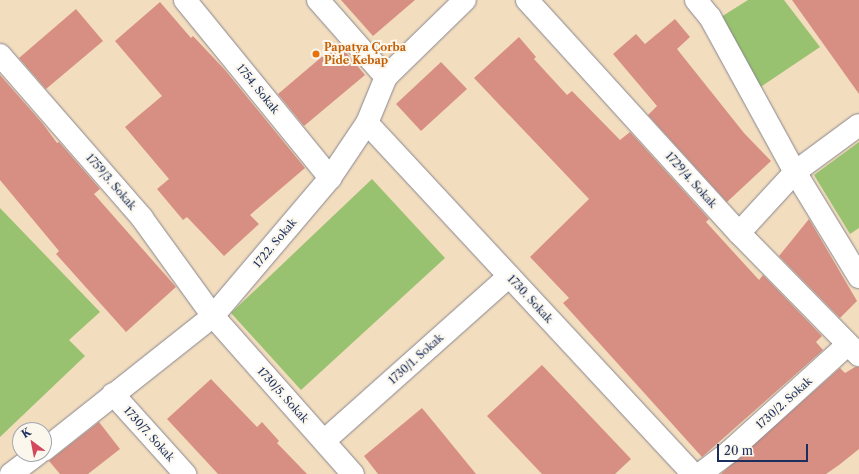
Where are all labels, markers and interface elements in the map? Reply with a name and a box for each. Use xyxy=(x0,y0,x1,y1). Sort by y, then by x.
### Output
place label: Papatya Çorba Pide Kebap xyxy=(324,41,406,67)
marker: Papatya Çorba Pide Kebap xyxy=(311,49,321,59)
street label: 1754. Sokak xyxy=(234,62,282,116)
street label: 1729/4. Sokak xyxy=(663,150,719,210)
street label: 1759/3. Sokak xyxy=(83,151,139,213)
street label: 1722. Sokak xyxy=(251,216,299,270)
street label: 1730. Sokak xyxy=(505,272,555,326)
street label: 1730/1. Sokak xyxy=(386,331,446,387)
street label: 1730/5. Sokak xyxy=(255,365,311,425)
street label: 1730/2. Sokak xyxy=(753,374,815,432)
street label: 1730/7. Sokak xyxy=(121,404,177,464)
north arrow xyxy=(12,422,52,462)
text: K xyxy=(19,424,34,441)
scale bar xyxy=(719,436,810,462)
text: 20 m xyxy=(724,443,753,458)

